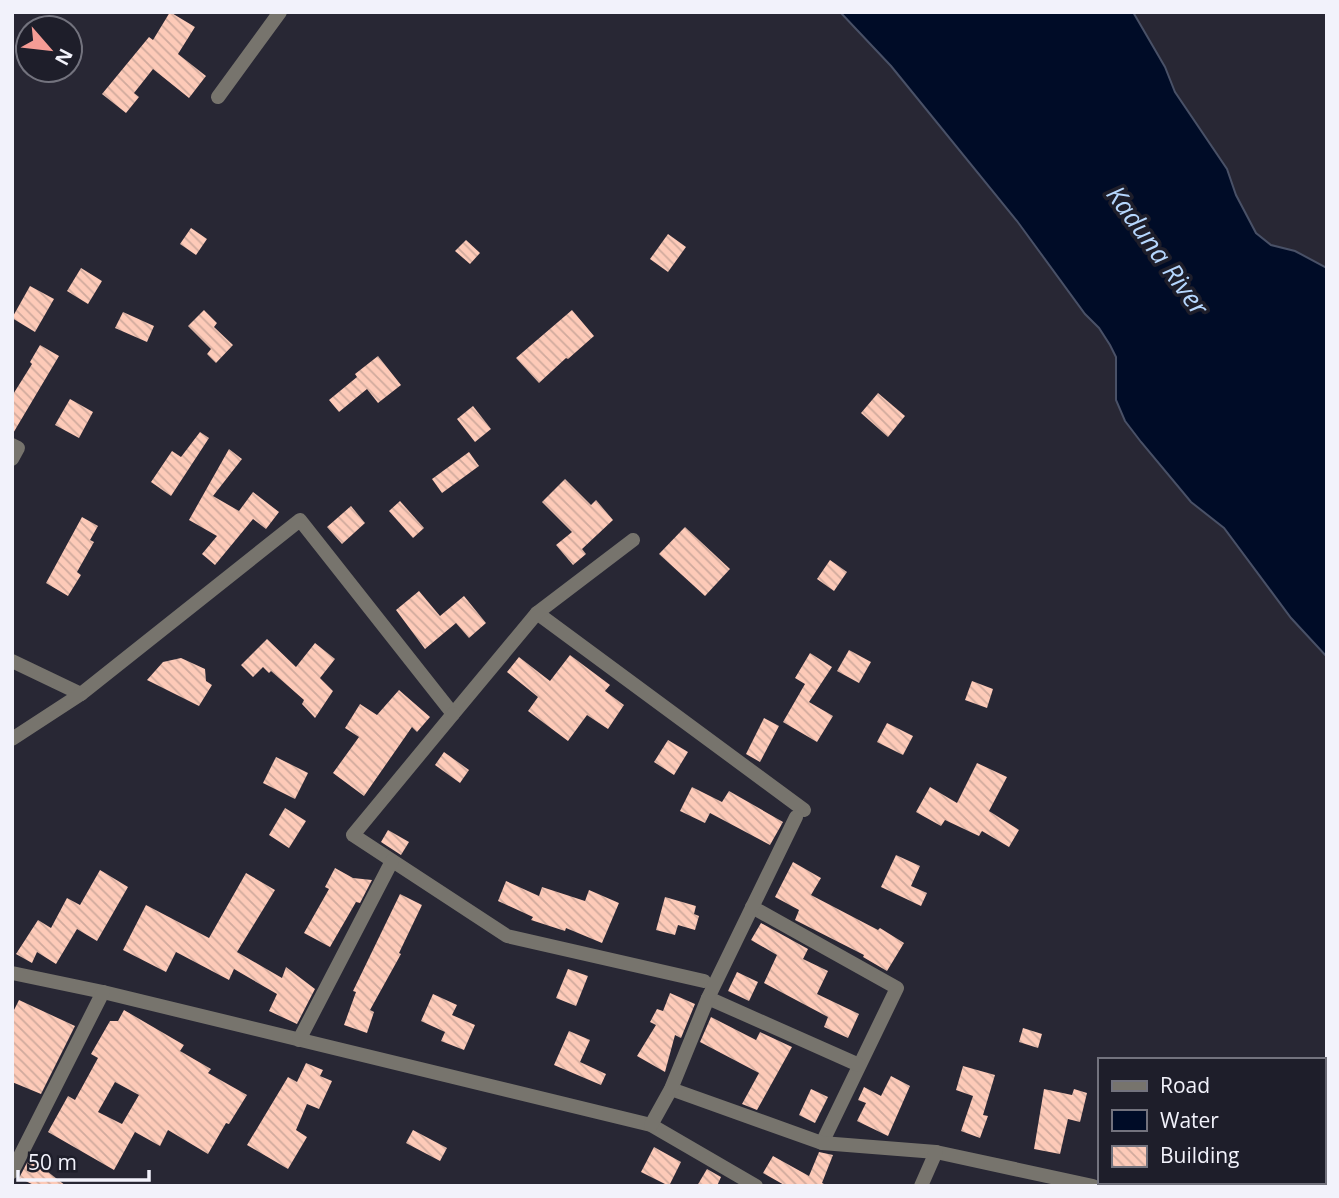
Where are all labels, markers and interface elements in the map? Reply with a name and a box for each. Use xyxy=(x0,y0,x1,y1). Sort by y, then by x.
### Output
north arrow xyxy=(14,14,84,84)
text: N xyxy=(49,44,79,70)
water label: Kaduna River xyxy=(1099,178,1218,324)
legend xyxy=(1098,1058,1325,1184)
text: Road xyxy=(1160,1071,1210,1099)
text: Water xyxy=(1160,1106,1219,1134)
scale bar xyxy=(18,1138,149,1182)
text: Building xyxy=(1160,1141,1239,1169)
text: 50 m xyxy=(28,1148,77,1176)

